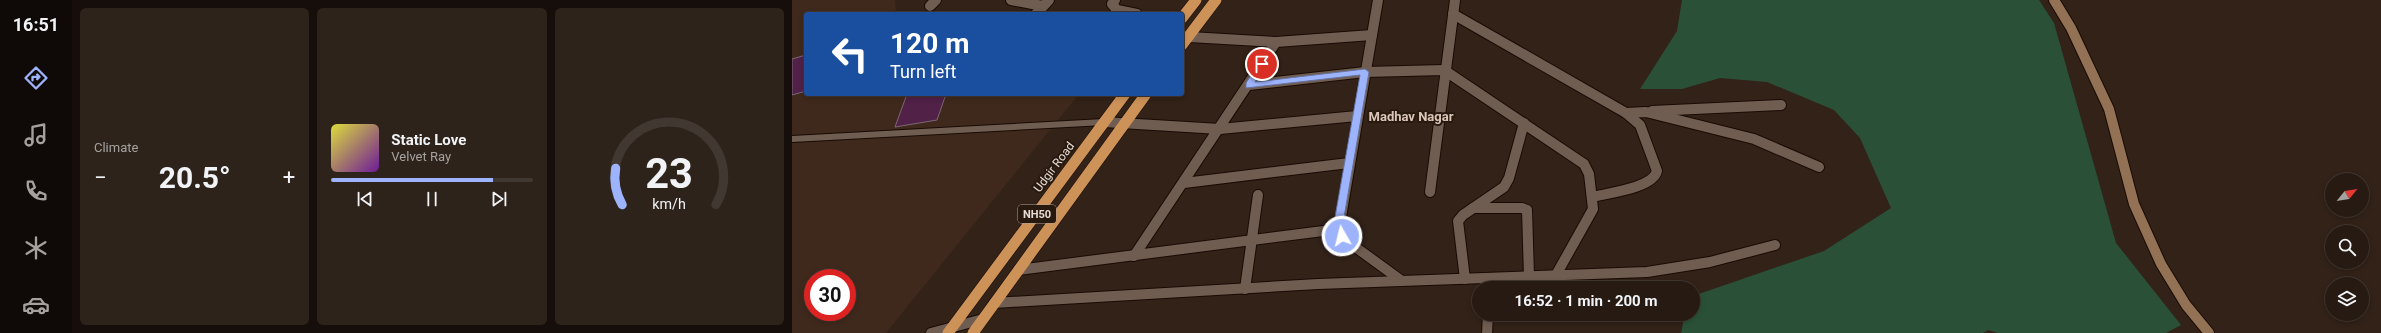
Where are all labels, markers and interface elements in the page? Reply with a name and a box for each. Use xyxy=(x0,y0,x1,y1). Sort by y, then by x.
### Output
text: 16:51 xyxy=(13,14,59,35)
text: 120 m xyxy=(890,27,969,60)
icon: left xyxy=(824,28,876,80)
pin xyxy=(1245,47,1279,81)
icon: arrive xyxy=(1251,53,1273,75)
text: Turn left xyxy=(890,61,956,82)
icon: directions xyxy=(22,64,50,92)
district label: Madhav Nagar xyxy=(1369,109,1454,124)
icon: music xyxy=(22,121,50,149)
text: Static Love xyxy=(391,131,466,149)
street label: Udgir Road xyxy=(1031,139,1077,195)
text: Climate xyxy=(94,140,138,155)
text: 23 xyxy=(645,148,693,197)
text: Velvet Ray xyxy=(391,149,451,164)
text: 20.5° xyxy=(159,160,231,195)
text: − xyxy=(94,165,107,190)
text: + xyxy=(283,165,295,190)
north arrow xyxy=(2325,173,2369,217)
map controls xyxy=(2325,173,2369,321)
icon: phone xyxy=(22,177,50,205)
icon: previous xyxy=(354,188,376,210)
icon: pause xyxy=(421,188,443,210)
icon: next xyxy=(488,188,510,210)
text: km/h xyxy=(653,195,686,211)
road number: NH50 xyxy=(1018,205,1056,223)
position arrow xyxy=(1321,215,1363,257)
button: search xyxy=(2325,225,2369,269)
icon: climate xyxy=(22,234,50,262)
speed limit sign: 30 xyxy=(804,269,856,321)
button: layers xyxy=(2325,277,2369,321)
icon: car xyxy=(22,291,50,319)
text: 16:52 · 1 min · 200 m xyxy=(1515,292,1657,310)

